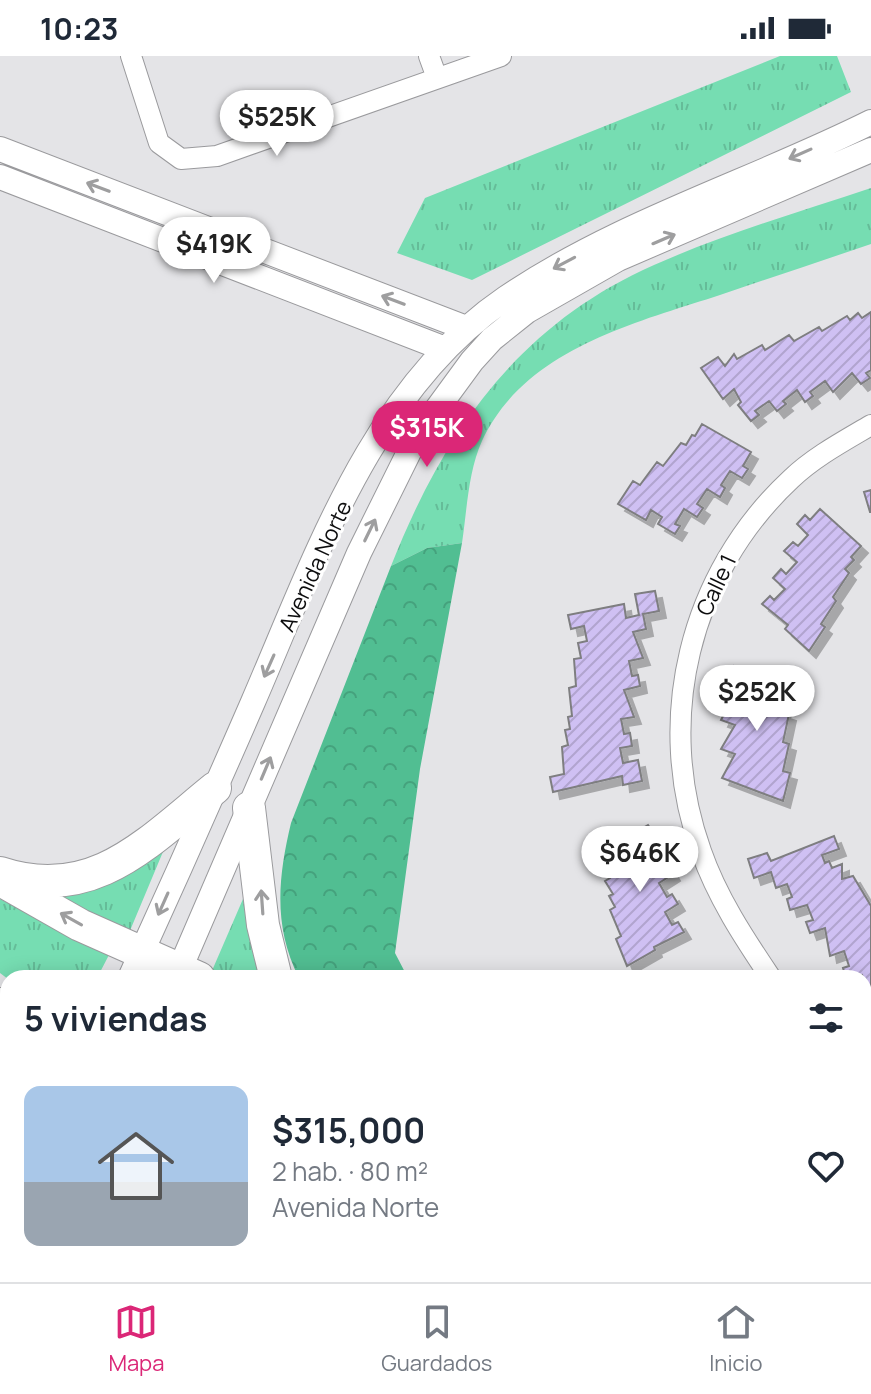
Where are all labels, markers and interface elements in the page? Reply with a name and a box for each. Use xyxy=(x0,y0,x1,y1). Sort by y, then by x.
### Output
text: 10:23 xyxy=(40,8,118,49)
pin: $525K xyxy=(221,90,333,158)
text: $525K xyxy=(238,98,316,134)
one-way arrow xyxy=(788,147,812,162)
one-way arrow xyxy=(86,179,111,193)
pin: $419K xyxy=(158,217,270,285)
text: $419K xyxy=(176,225,252,261)
one-way arrow xyxy=(652,231,676,246)
one-way arrow xyxy=(553,255,576,271)
one-way arrow xyxy=(381,292,406,306)
pin: $315K xyxy=(371,401,483,469)
text: $315K xyxy=(390,409,464,445)
street label: Avenida Norte xyxy=(272,495,359,636)
one-way arrow xyxy=(363,518,378,542)
street label: Calle 1 xyxy=(689,550,743,620)
one-way arrow xyxy=(260,653,275,678)
pin: $252K xyxy=(701,665,813,733)
text: $252K xyxy=(718,673,796,709)
one-way arrow xyxy=(260,756,275,781)
pin: $646K xyxy=(584,826,696,894)
text: $646K xyxy=(599,834,681,870)
one-way arrow xyxy=(254,889,269,916)
one-way arrow xyxy=(155,891,170,916)
one-way arrow xyxy=(60,911,83,927)
text: 5 viviendas xyxy=(24,995,207,1041)
icon: filters xyxy=(804,996,848,1040)
text: $315,000 xyxy=(272,1107,425,1153)
icon: home xyxy=(88,1118,184,1214)
icon: heart xyxy=(804,1144,848,1188)
text: 2 hab. · 80 m² xyxy=(272,1153,428,1189)
text: Avenida Norte xyxy=(272,1189,439,1225)
tab: Mapa xyxy=(108,1300,164,1378)
tab: Guardados xyxy=(381,1300,492,1378)
tab: Inicio xyxy=(709,1300,763,1378)

